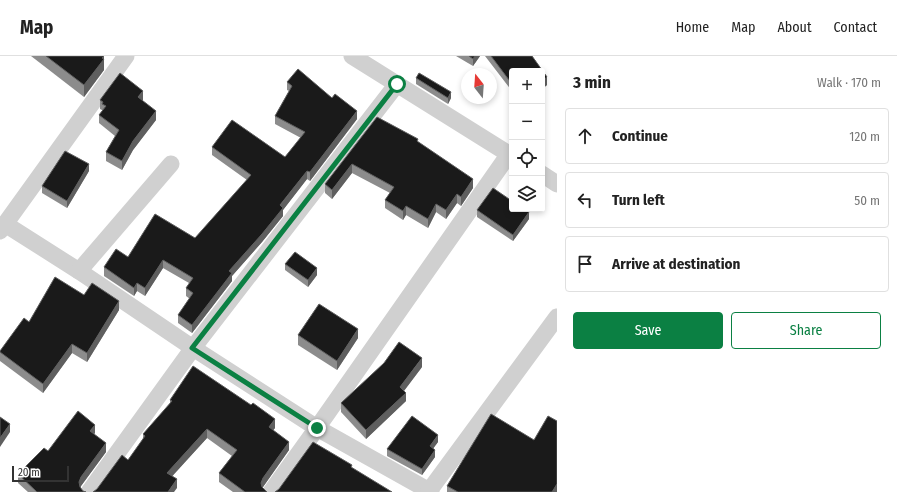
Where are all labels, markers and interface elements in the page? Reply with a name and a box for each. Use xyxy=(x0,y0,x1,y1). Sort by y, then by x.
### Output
text: Map xyxy=(20,16,53,39)
text: Home xyxy=(676,19,709,36)
text: Map xyxy=(731,19,755,36)
text: About xyxy=(777,19,812,36)
text: Contact xyxy=(834,19,877,36)
north arrow xyxy=(461,68,497,104)
map controls xyxy=(509,68,545,212)
button: + xyxy=(509,68,545,104)
text: 3 min xyxy=(573,72,611,93)
route start xyxy=(388,75,406,93)
text: Walk · 170 m xyxy=(817,75,881,90)
button: − xyxy=(509,104,545,140)
icon: ahead xyxy=(574,125,596,147)
text: Continue xyxy=(612,127,668,145)
text: 120 m xyxy=(849,129,880,144)
button: locate xyxy=(509,140,545,176)
button: layers xyxy=(509,176,545,212)
icon: left xyxy=(574,189,596,211)
text: Turn left xyxy=(612,191,665,209)
text: 50 m xyxy=(854,193,880,208)
icon: arrive xyxy=(574,253,596,275)
text: Arrive at destination xyxy=(612,255,740,273)
button: Save xyxy=(573,312,723,349)
button: Share xyxy=(731,312,881,349)
route end xyxy=(308,419,326,437)
scale bar xyxy=(12,464,69,483)
text: 20 m xyxy=(18,466,40,479)

